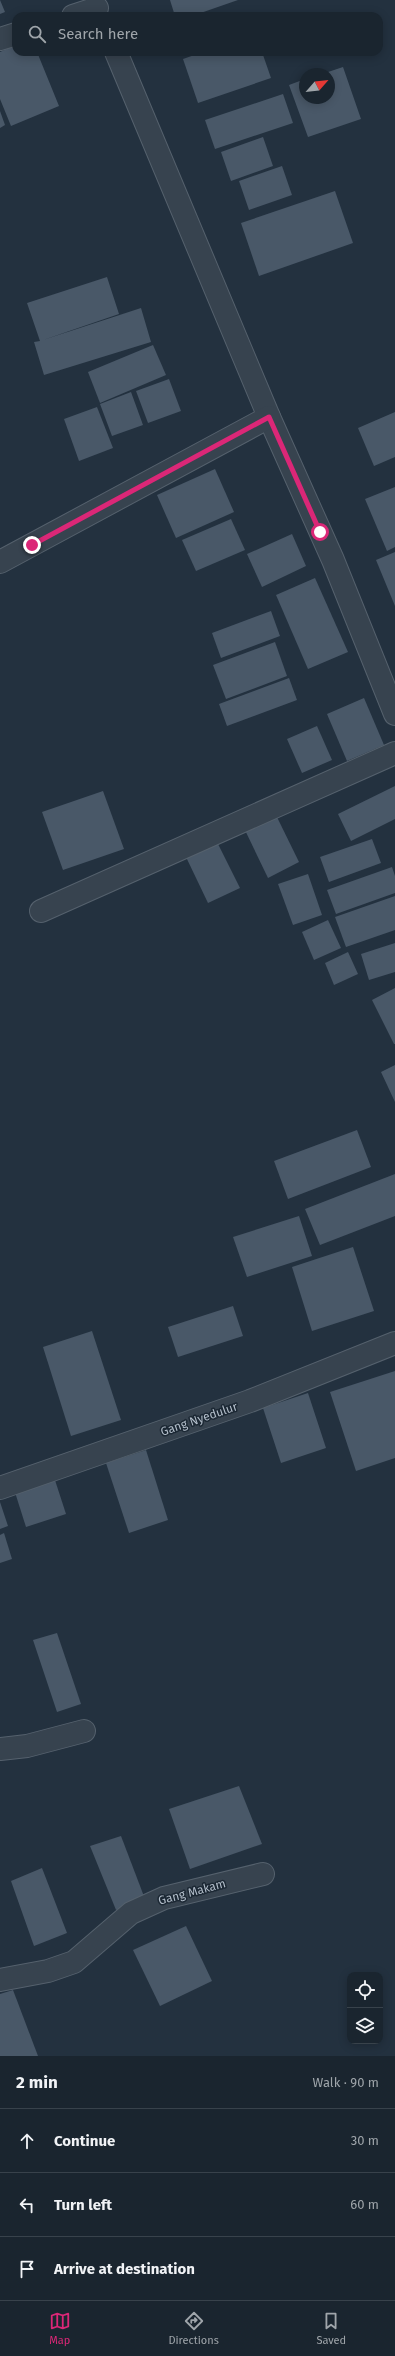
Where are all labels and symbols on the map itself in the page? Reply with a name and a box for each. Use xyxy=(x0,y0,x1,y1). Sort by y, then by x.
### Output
north arrow xyxy=(299,68,335,104)
route start xyxy=(311,523,329,541)
route end xyxy=(23,536,41,554)
street label: Gang Nyedulur xyxy=(159,1399,240,1439)
street label: Gang Makam xyxy=(157,1876,227,1908)

